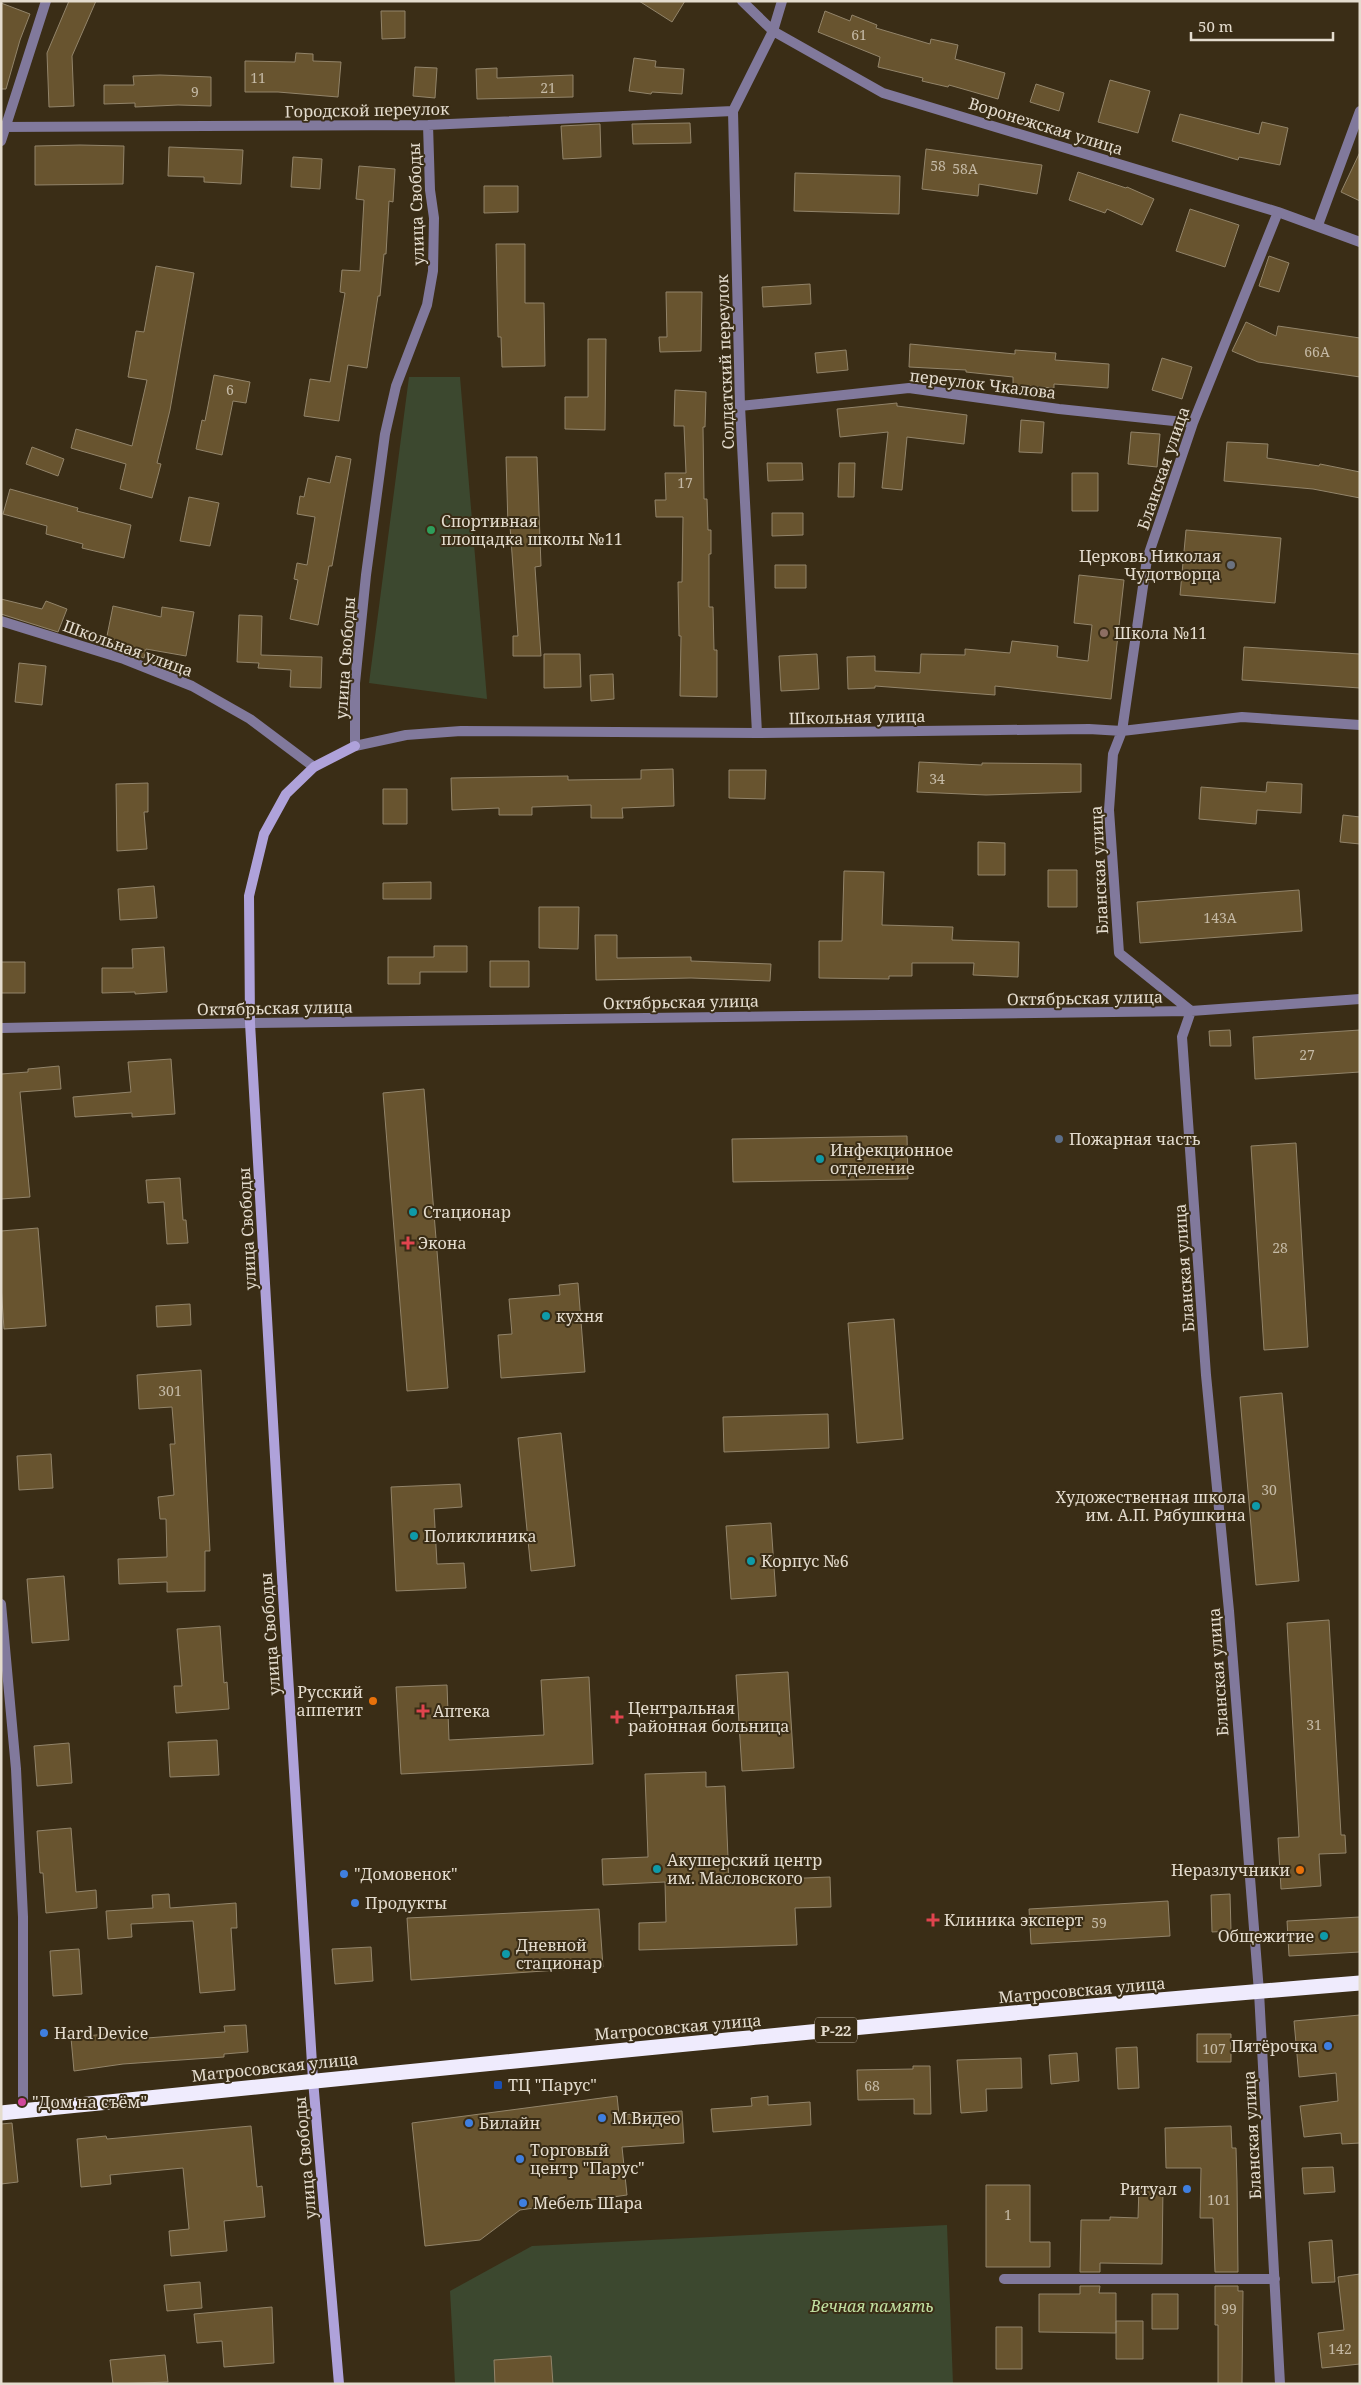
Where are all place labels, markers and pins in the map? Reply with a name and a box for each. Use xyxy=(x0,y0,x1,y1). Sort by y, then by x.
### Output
place label: Спортивная площадка школы №11 xyxy=(441,510,623,550)
marker: Спортивная площадка школы №11 xyxy=(425,524,437,536)
place label: Церковь Николая Чудотворца xyxy=(1079,545,1221,585)
marker: Церковь Николая Чудотворца xyxy=(1225,559,1237,571)
place label: Школа №11 xyxy=(1114,622,1207,644)
marker: Школа №11 xyxy=(1098,627,1110,639)
place label: Пожарная часть xyxy=(1069,1128,1201,1150)
marker: Пожарная часть xyxy=(1053,1133,1065,1145)
place label: Инфекционное отделение xyxy=(830,1139,953,1179)
marker: Инфекционное отделение xyxy=(814,1153,826,1165)
place label: Стационар xyxy=(423,1201,511,1223)
marker: Стационар xyxy=(407,1206,419,1218)
place label: Экона xyxy=(418,1232,467,1254)
marker: Экона xyxy=(402,1237,414,1249)
place label: кухня xyxy=(556,1305,604,1327)
marker: кухня xyxy=(540,1310,552,1322)
place label: Художественная школа им. А.П. Рябушкина xyxy=(1055,1486,1246,1526)
marker: Художественная школа им. А.П. Рябушкина xyxy=(1250,1500,1262,1512)
place label: Поликлиника xyxy=(424,1525,537,1547)
marker: Поликлиника xyxy=(408,1530,420,1542)
place label: Корпус №6 xyxy=(761,1550,849,1572)
marker: Корпус №6 xyxy=(745,1555,757,1567)
place label: Русский аппетит xyxy=(296,1681,364,1721)
marker: Русский аппетит xyxy=(367,1695,379,1707)
place label: Центральная районная больница xyxy=(628,1697,789,1737)
place label: Аптека xyxy=(433,1700,490,1722)
marker: Аптека xyxy=(417,1705,429,1717)
marker: Центральная районная больница xyxy=(610,1710,624,1724)
place label: Акушерский центр им. Масловского xyxy=(667,1849,822,1889)
place label: Неразлучники xyxy=(1171,1859,1290,1881)
place label: "Домовенок" xyxy=(354,1863,457,1885)
marker: Акушерский центр им. Масловского xyxy=(651,1863,663,1875)
marker: Неразлучники xyxy=(1294,1864,1306,1876)
marker: "Домовенок" xyxy=(338,1868,350,1880)
place label: Продукты xyxy=(365,1892,447,1914)
marker: Продукты xyxy=(349,1897,361,1909)
place label: Клиника эксперт xyxy=(944,1909,1084,1931)
marker: Клиника эксперт xyxy=(926,1913,940,1927)
place label: Общежитие xyxy=(1218,1925,1314,1947)
marker: Общежитие xyxy=(1318,1930,1330,1942)
place label: Дневной стационар xyxy=(516,1934,602,1974)
marker: Дневной стационар xyxy=(500,1948,512,1960)
place label: Hard Device xyxy=(54,2022,148,2044)
marker: Hard Device xyxy=(38,2027,50,2039)
place label: Пятёрочка xyxy=(1231,2035,1318,2057)
marker: Пятёрочка xyxy=(1322,2040,1334,2052)
place label: ТЦ "Парус" xyxy=(508,2074,597,2096)
marker: ТЦ "Парус" xyxy=(492,2079,504,2091)
place label: "Дом на съём" xyxy=(32,2091,147,2113)
marker: "Дом на съём" xyxy=(16,2096,28,2108)
place label: М.Видео xyxy=(612,2107,680,2129)
place label: Билайн xyxy=(479,2112,541,2134)
marker: М.Видео xyxy=(596,2112,608,2124)
marker: Билайн xyxy=(463,2117,475,2129)
place label: Торговый центр "Парус" xyxy=(530,2139,645,2179)
marker: Торговый центр "Парус" xyxy=(514,2153,526,2165)
place label: Ритуал xyxy=(1120,2178,1177,2200)
marker: Ритуал xyxy=(1181,2183,1193,2195)
place label: Мебель Шара xyxy=(533,2192,643,2214)
marker: Мебель Шара xyxy=(517,2197,529,2209)

